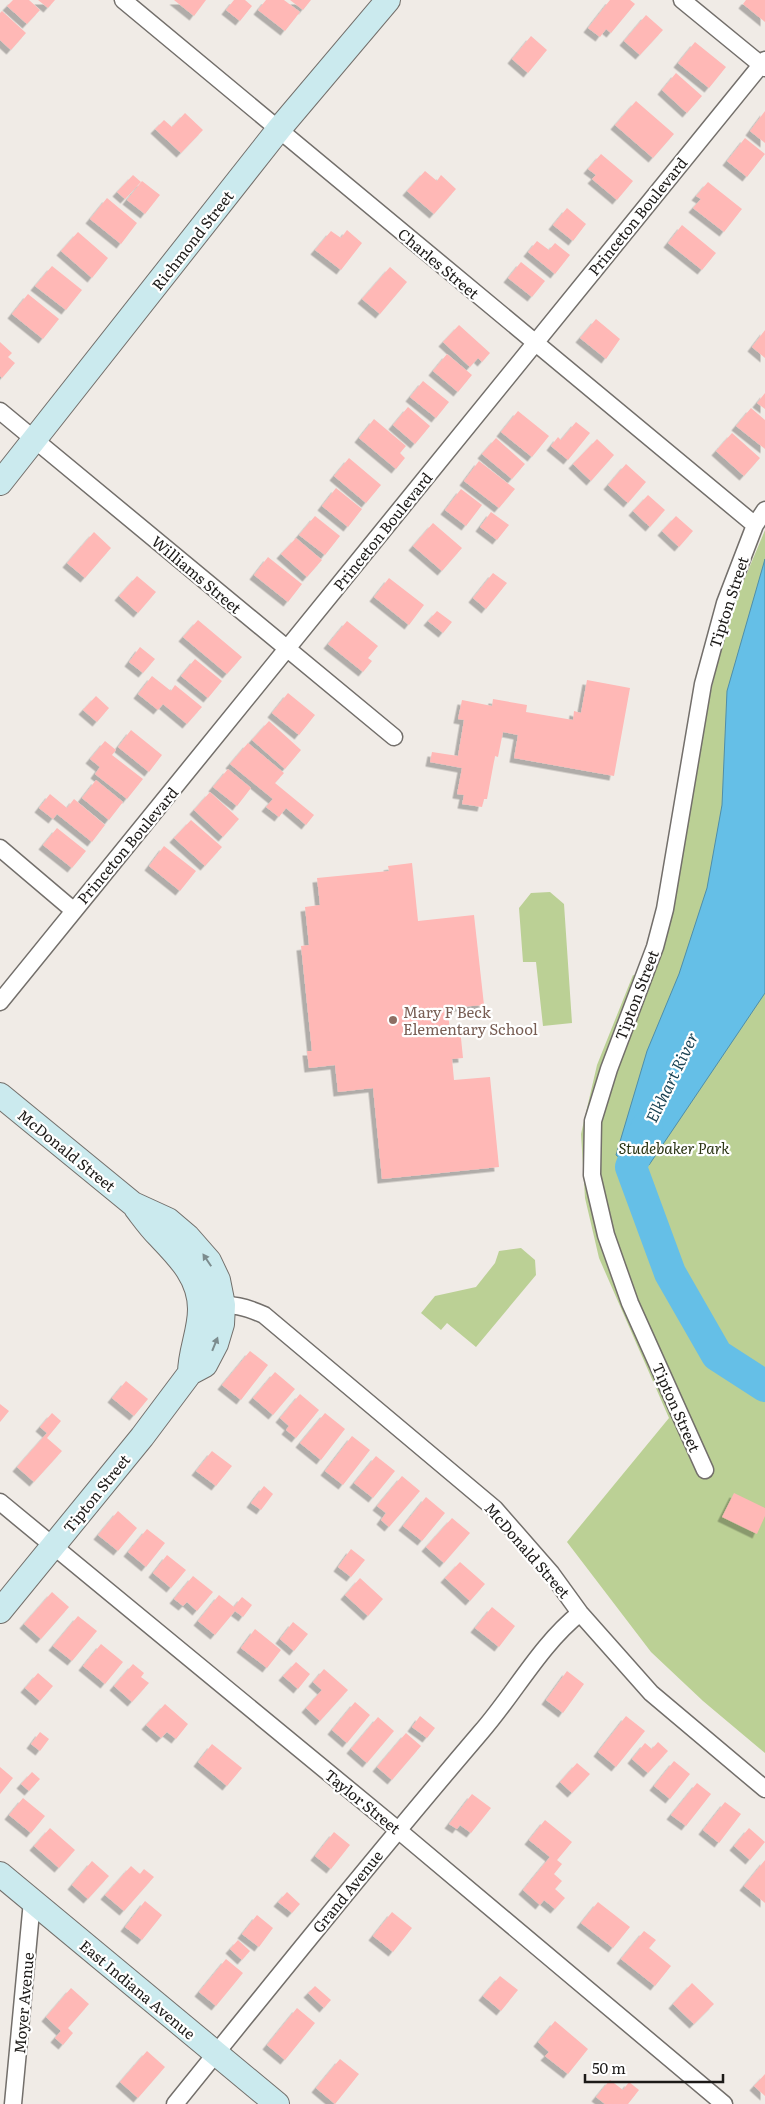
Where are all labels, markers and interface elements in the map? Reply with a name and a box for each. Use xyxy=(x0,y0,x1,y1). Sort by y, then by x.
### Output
street label: Princeton Boulevard xyxy=(582,152,692,280)
street label: Richmond Street xyxy=(146,185,238,295)
street label: Charles Street xyxy=(393,222,485,304)
street label: Princeton Boulevard xyxy=(327,467,437,595)
street label: Williams Street xyxy=(147,529,247,619)
street label: Tipton Street xyxy=(702,553,754,651)
street label: Princeton Boulevard xyxy=(71,781,183,909)
street label: Tipton Street xyxy=(608,946,664,1044)
place label: Mary F Beck Elementary School xyxy=(403,1000,538,1040)
marker: Mary F Beck Elementary School xyxy=(387,1014,399,1026)
water label: Elkhart River xyxy=(639,1028,703,1126)
street label: McDonald Street xyxy=(13,1103,121,1197)
park label: Studebaker Park xyxy=(619,1136,730,1159)
one-way arrow xyxy=(202,1253,211,1266)
one-way arrow xyxy=(211,1336,219,1351)
street label: Tipton Street xyxy=(647,1359,707,1455)
street label: Tipton Street xyxy=(57,1449,135,1537)
street label: McDonald Street xyxy=(480,1497,576,1603)
street label: Taylor Street xyxy=(320,1763,406,1839)
street label: Grand Avenue xyxy=(306,1844,388,1937)
street label: East Indiana Avenue xyxy=(75,1934,201,2045)
street label: Moyer Avenue xyxy=(7,1951,39,2055)
scale bar xyxy=(585,2052,722,2084)
text: 50 m xyxy=(592,2056,626,2079)

